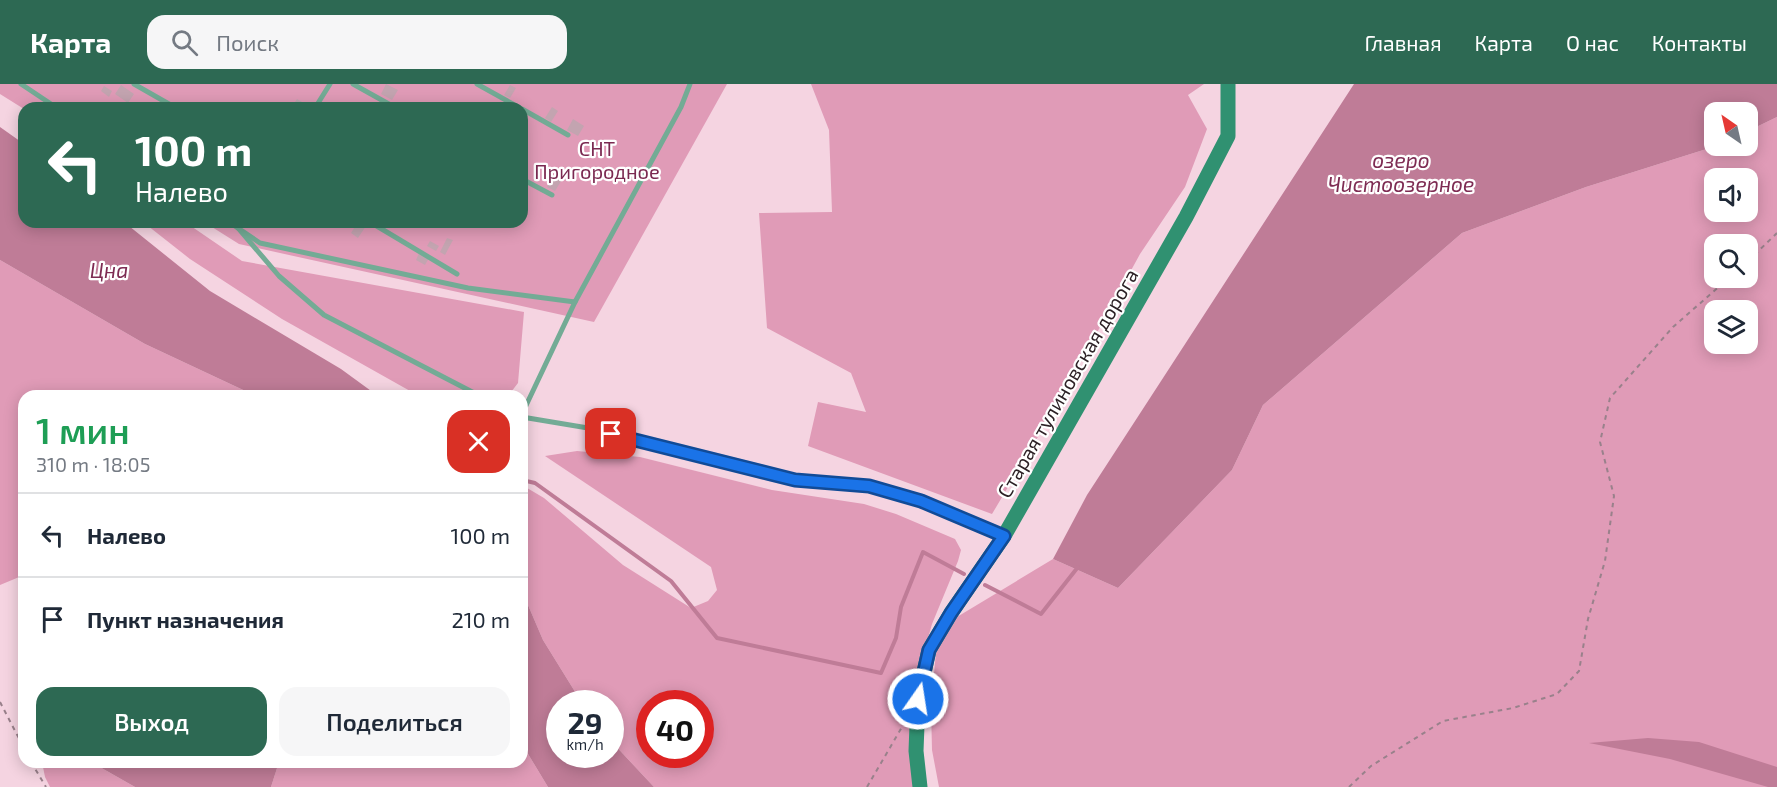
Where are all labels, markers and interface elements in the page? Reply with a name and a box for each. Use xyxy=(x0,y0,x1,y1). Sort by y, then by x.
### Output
search box xyxy=(147,15,567,69)
text: Карта xyxy=(30,25,111,59)
icon: search xyxy=(168,26,201,59)
text: Поиск xyxy=(216,29,279,55)
text: Главная xyxy=(1365,30,1442,55)
text: Карта xyxy=(1475,30,1533,55)
text: О нас xyxy=(1566,30,1619,55)
text: Контакты xyxy=(1652,30,1747,55)
north arrow xyxy=(1704,102,1758,156)
map controls xyxy=(1704,102,1758,354)
text: 100 m xyxy=(135,124,252,174)
icon: left xyxy=(36,126,114,204)
park label: СНТ Пригородное xyxy=(534,136,660,183)
water label: озеро Чистоозерное xyxy=(1328,147,1474,196)
button: sound xyxy=(1704,168,1758,222)
text: Налево xyxy=(135,175,228,207)
button: search xyxy=(1704,234,1758,288)
water label: Цна xyxy=(90,257,128,282)
street label: Старая тулиновская дорога xyxy=(991,264,1143,502)
button: layers xyxy=(1704,300,1758,354)
text: 1 мин xyxy=(36,408,130,451)
pin xyxy=(585,408,636,459)
button: close xyxy=(447,410,510,473)
icon: arrive xyxy=(594,417,627,450)
text: 310 m · 18:05 xyxy=(36,452,150,476)
icon: left xyxy=(36,519,69,552)
text: Налево xyxy=(87,522,166,548)
text: 100 m xyxy=(451,522,510,548)
icon: arrive xyxy=(36,603,69,636)
text: Пункт назначения xyxy=(87,606,284,632)
text: 210 m xyxy=(451,606,510,632)
position arrow xyxy=(886,667,950,731)
button: Выход xyxy=(36,687,267,756)
button: Поделиться xyxy=(279,687,510,756)
speed limit sign: 40 xyxy=(636,690,714,768)
text: 29 xyxy=(567,704,603,740)
text: km/h xyxy=(566,735,604,753)

